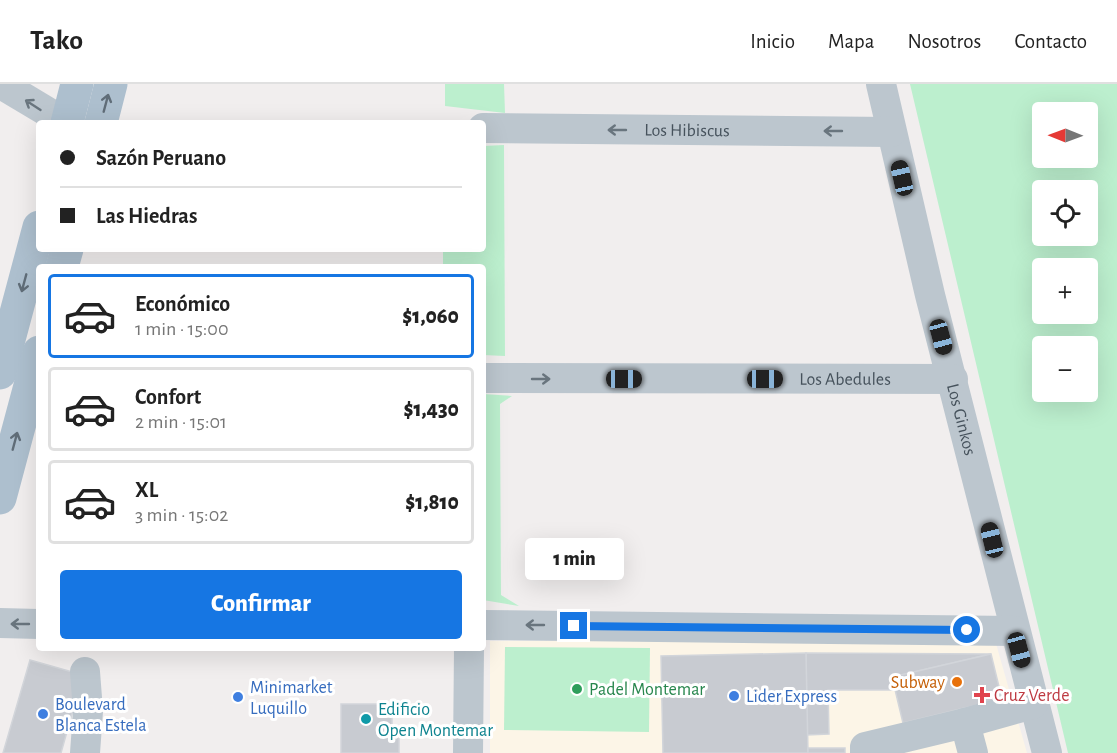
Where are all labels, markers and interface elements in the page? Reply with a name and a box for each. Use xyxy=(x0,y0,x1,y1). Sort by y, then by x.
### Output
text: Tako xyxy=(30,27,83,55)
text: Inicio xyxy=(750,31,795,52)
text: Mapa xyxy=(828,31,875,52)
text: Nosotros xyxy=(908,31,981,52)
text: Contacto xyxy=(1014,31,1087,52)
one-way arrow xyxy=(101,94,112,113)
one-way arrow xyxy=(24,98,41,111)
north arrow xyxy=(1032,102,1098,168)
map controls xyxy=(1032,102,1098,402)
street label: Los Hibiscus xyxy=(644,122,730,140)
one-way arrow xyxy=(607,124,627,135)
one-way arrow xyxy=(823,125,843,137)
text: Sazón Peruano xyxy=(96,147,226,169)
car xyxy=(889,158,915,198)
button: locate xyxy=(1032,180,1098,246)
text: Las Hiedras xyxy=(96,205,197,227)
button: + xyxy=(1032,258,1098,324)
one-way arrow xyxy=(18,273,29,292)
icon: car xyxy=(63,289,117,343)
text: Económico xyxy=(135,293,230,315)
text: $1,060 xyxy=(402,305,459,327)
car xyxy=(928,317,954,357)
text: 1 min · 15:00 xyxy=(135,319,228,339)
button: − xyxy=(1032,336,1098,402)
car xyxy=(606,370,642,388)
car xyxy=(747,370,783,388)
street label: Los Abedules xyxy=(799,371,891,389)
one-way arrow xyxy=(531,373,551,385)
icon: car xyxy=(63,382,117,436)
street label: Los Ginkos xyxy=(943,382,979,458)
text: Confort xyxy=(135,386,201,408)
text: $1,430 xyxy=(403,398,459,420)
text: 2 min · 15:01 xyxy=(135,412,227,432)
one-way arrow xyxy=(10,432,21,451)
icon: car xyxy=(63,475,117,529)
text: XL xyxy=(135,479,158,501)
text: $1,810 xyxy=(405,491,459,513)
text: 3 min · 15:02 xyxy=(135,505,228,525)
car xyxy=(979,520,1005,560)
callout: 1 min xyxy=(524,539,624,581)
text: 1 min xyxy=(553,549,596,569)
button: Confirmar xyxy=(60,570,462,639)
route end xyxy=(560,612,587,639)
route start xyxy=(953,616,980,643)
one-way arrow xyxy=(10,618,30,630)
one-way arrow xyxy=(526,620,546,631)
car xyxy=(1006,630,1032,670)
place label: Subway xyxy=(891,674,945,692)
marker: Subway xyxy=(950,675,964,689)
place label: Minimarket Luquillo xyxy=(250,679,333,718)
place label: Padel Montemar xyxy=(589,681,705,699)
marker: Padel Montemar xyxy=(570,682,584,696)
place label: Cruz Verde xyxy=(994,687,1069,705)
place label: Lider Express xyxy=(746,688,837,706)
marker: Cruz Verde xyxy=(975,688,989,702)
marker: Lider Express xyxy=(727,689,741,703)
marker: Minimarket Luquillo xyxy=(231,690,245,704)
place label: Boulevard Blanca Estela xyxy=(55,696,146,735)
place label: Edificio Open Montemar xyxy=(378,701,493,740)
marker: Boulevard Blanca Estela xyxy=(36,707,50,721)
marker: Edificio Open Montemar xyxy=(359,712,373,726)

